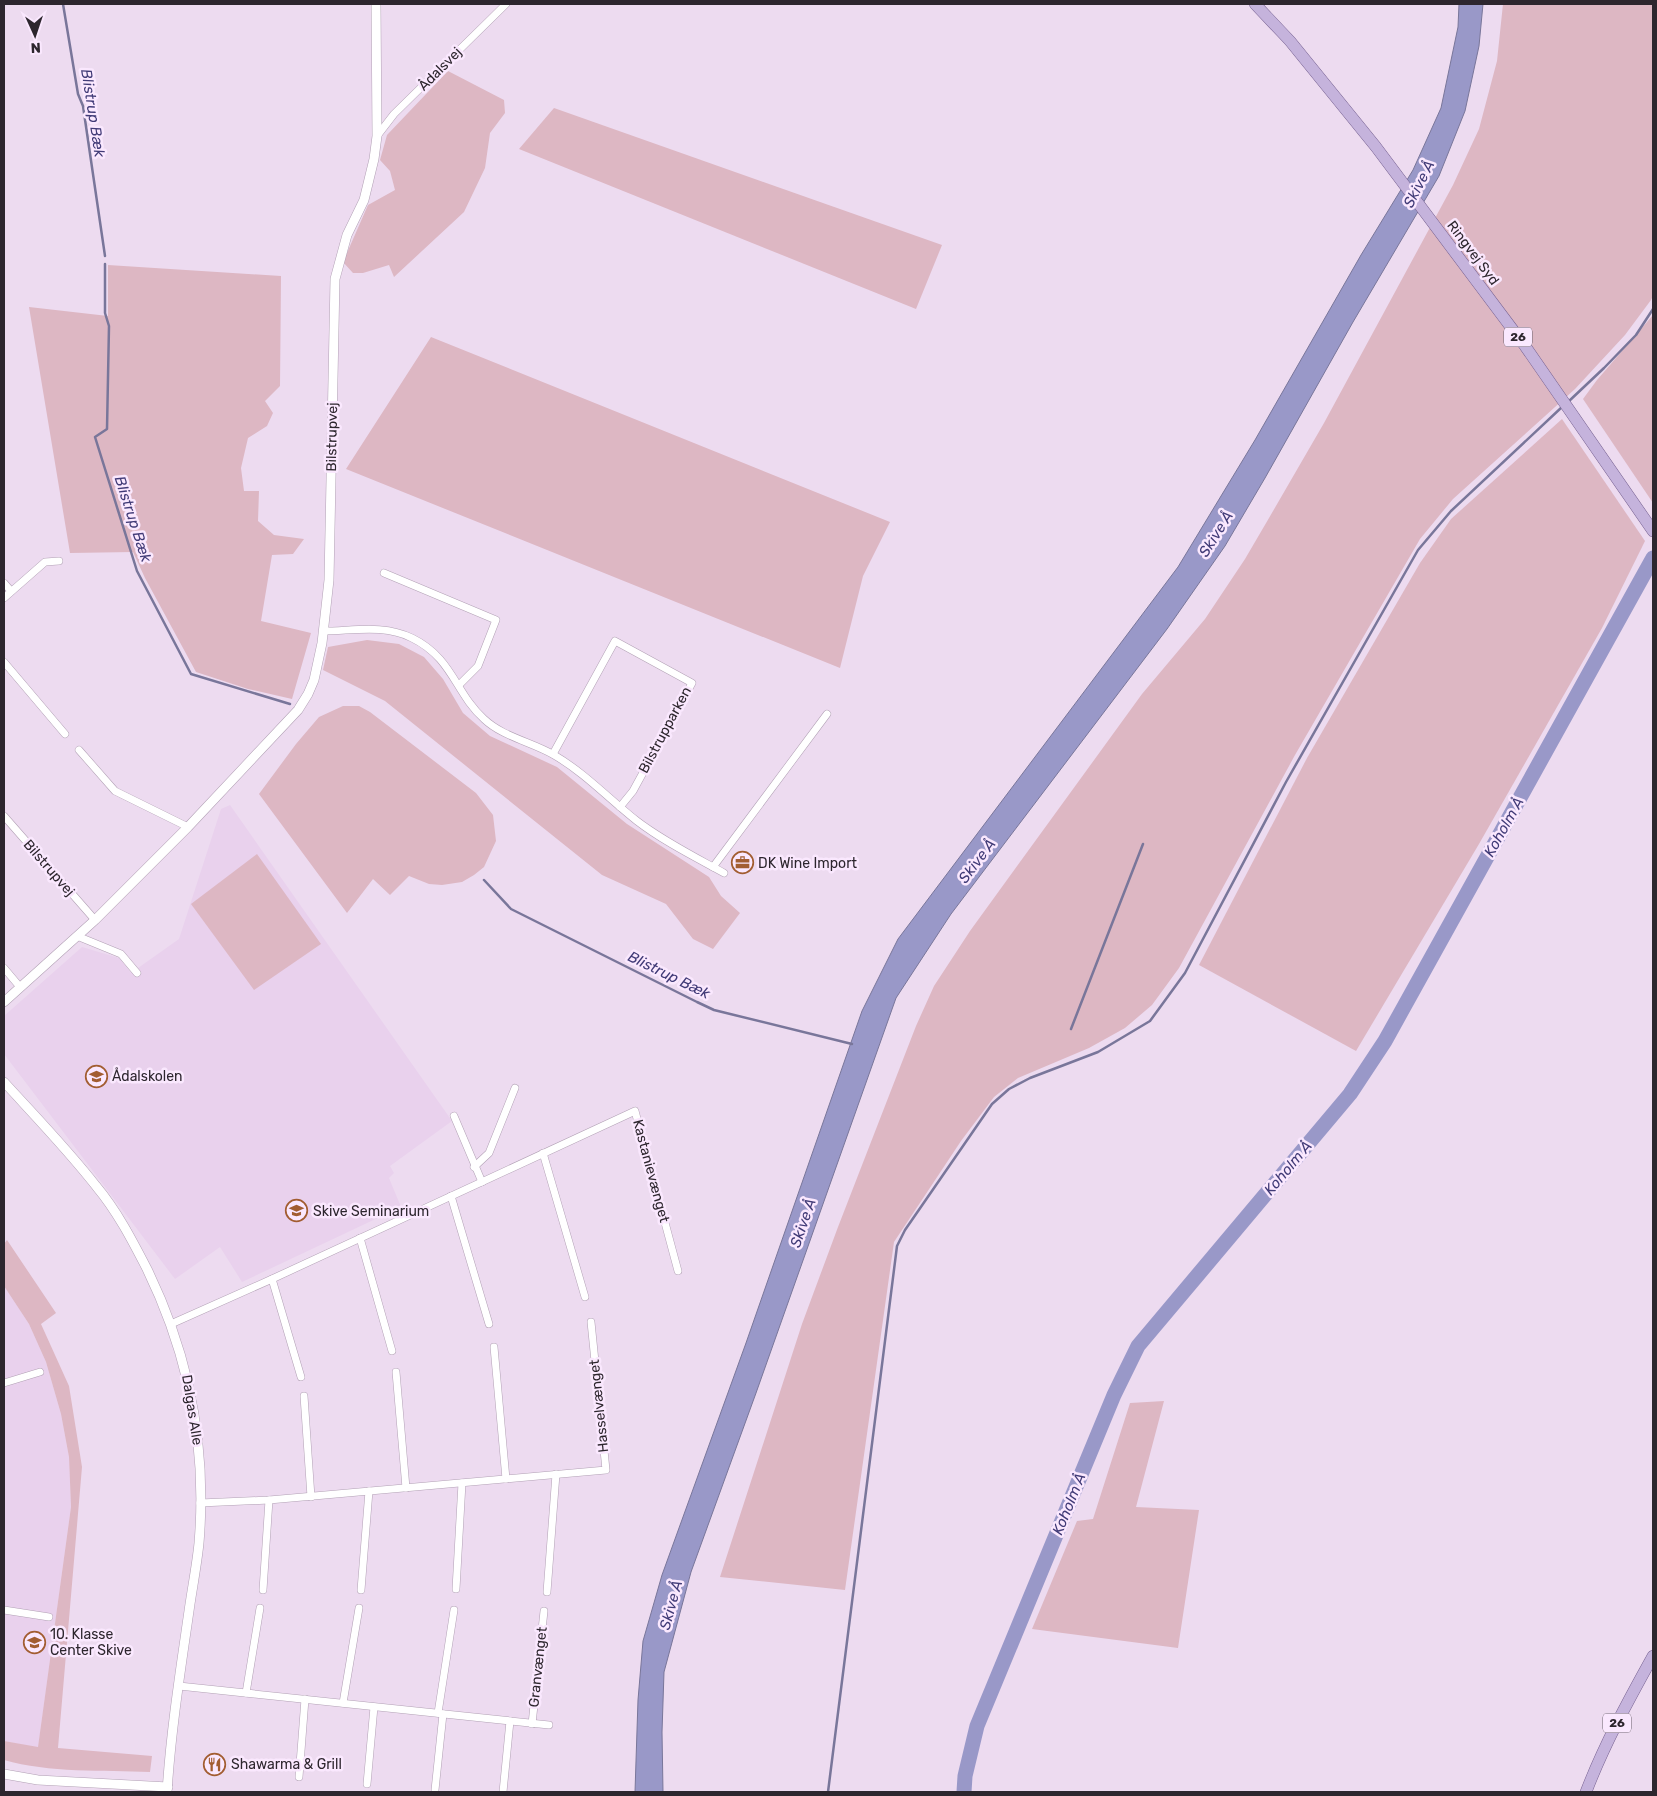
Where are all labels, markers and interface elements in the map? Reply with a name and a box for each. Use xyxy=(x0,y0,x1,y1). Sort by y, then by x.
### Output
north arrow xyxy=(10,10,60,60)
text: N xyxy=(30,39,41,56)
street label: Ådalsvej xyxy=(414,43,465,94)
water label: Blistrup Bæk xyxy=(77,67,109,159)
water label: Skive Å xyxy=(1400,157,1438,211)
street label: Ringvej Syd xyxy=(1443,217,1503,289)
road number: 26 xyxy=(1504,328,1532,347)
street label: Bilstrupvej xyxy=(323,402,341,472)
water label: Blistrup Bæk xyxy=(111,474,155,565)
water label: Skive Å xyxy=(1195,508,1237,560)
street label: Bilstrupparken xyxy=(635,684,695,776)
water label: Koholm Å xyxy=(1480,794,1528,860)
water label: Skive Å xyxy=(955,835,999,887)
street label: Bilstrupvej xyxy=(20,836,78,900)
office icon: DK Wine Import xyxy=(730,851,754,875)
place label: DK Wine Import xyxy=(758,855,857,872)
water label: Blistrup Bæk xyxy=(625,947,713,1003)
school or university icon: Ådalskolen xyxy=(84,1064,108,1088)
place label: Ådalskolen xyxy=(112,1067,183,1085)
street label: Kastanievænget xyxy=(629,1118,673,1225)
water label: Koholm Å xyxy=(1260,1137,1316,1199)
water label: Skive Å xyxy=(786,1196,820,1250)
school or university icon: Skive Seminarium xyxy=(285,1199,309,1223)
place label: Skive Seminarium xyxy=(313,1203,429,1220)
street label: Hasselvænget xyxy=(586,1358,612,1453)
street label: Dalgas Alle xyxy=(178,1374,206,1447)
water label: Koholm Å xyxy=(1048,1470,1090,1538)
water label: Skive Å xyxy=(656,1578,686,1632)
street label: Granvænget xyxy=(525,1625,551,1708)
place label: 10. Klasse Center Skive xyxy=(50,1626,132,1659)
school or university icon: 10. Klasse Center Skive xyxy=(22,1630,46,1654)
road number: 26 xyxy=(1603,1714,1631,1732)
restaurant icon: Shawarma & Grill xyxy=(203,1752,227,1776)
place label: Shawarma & Grill xyxy=(231,1756,342,1773)

